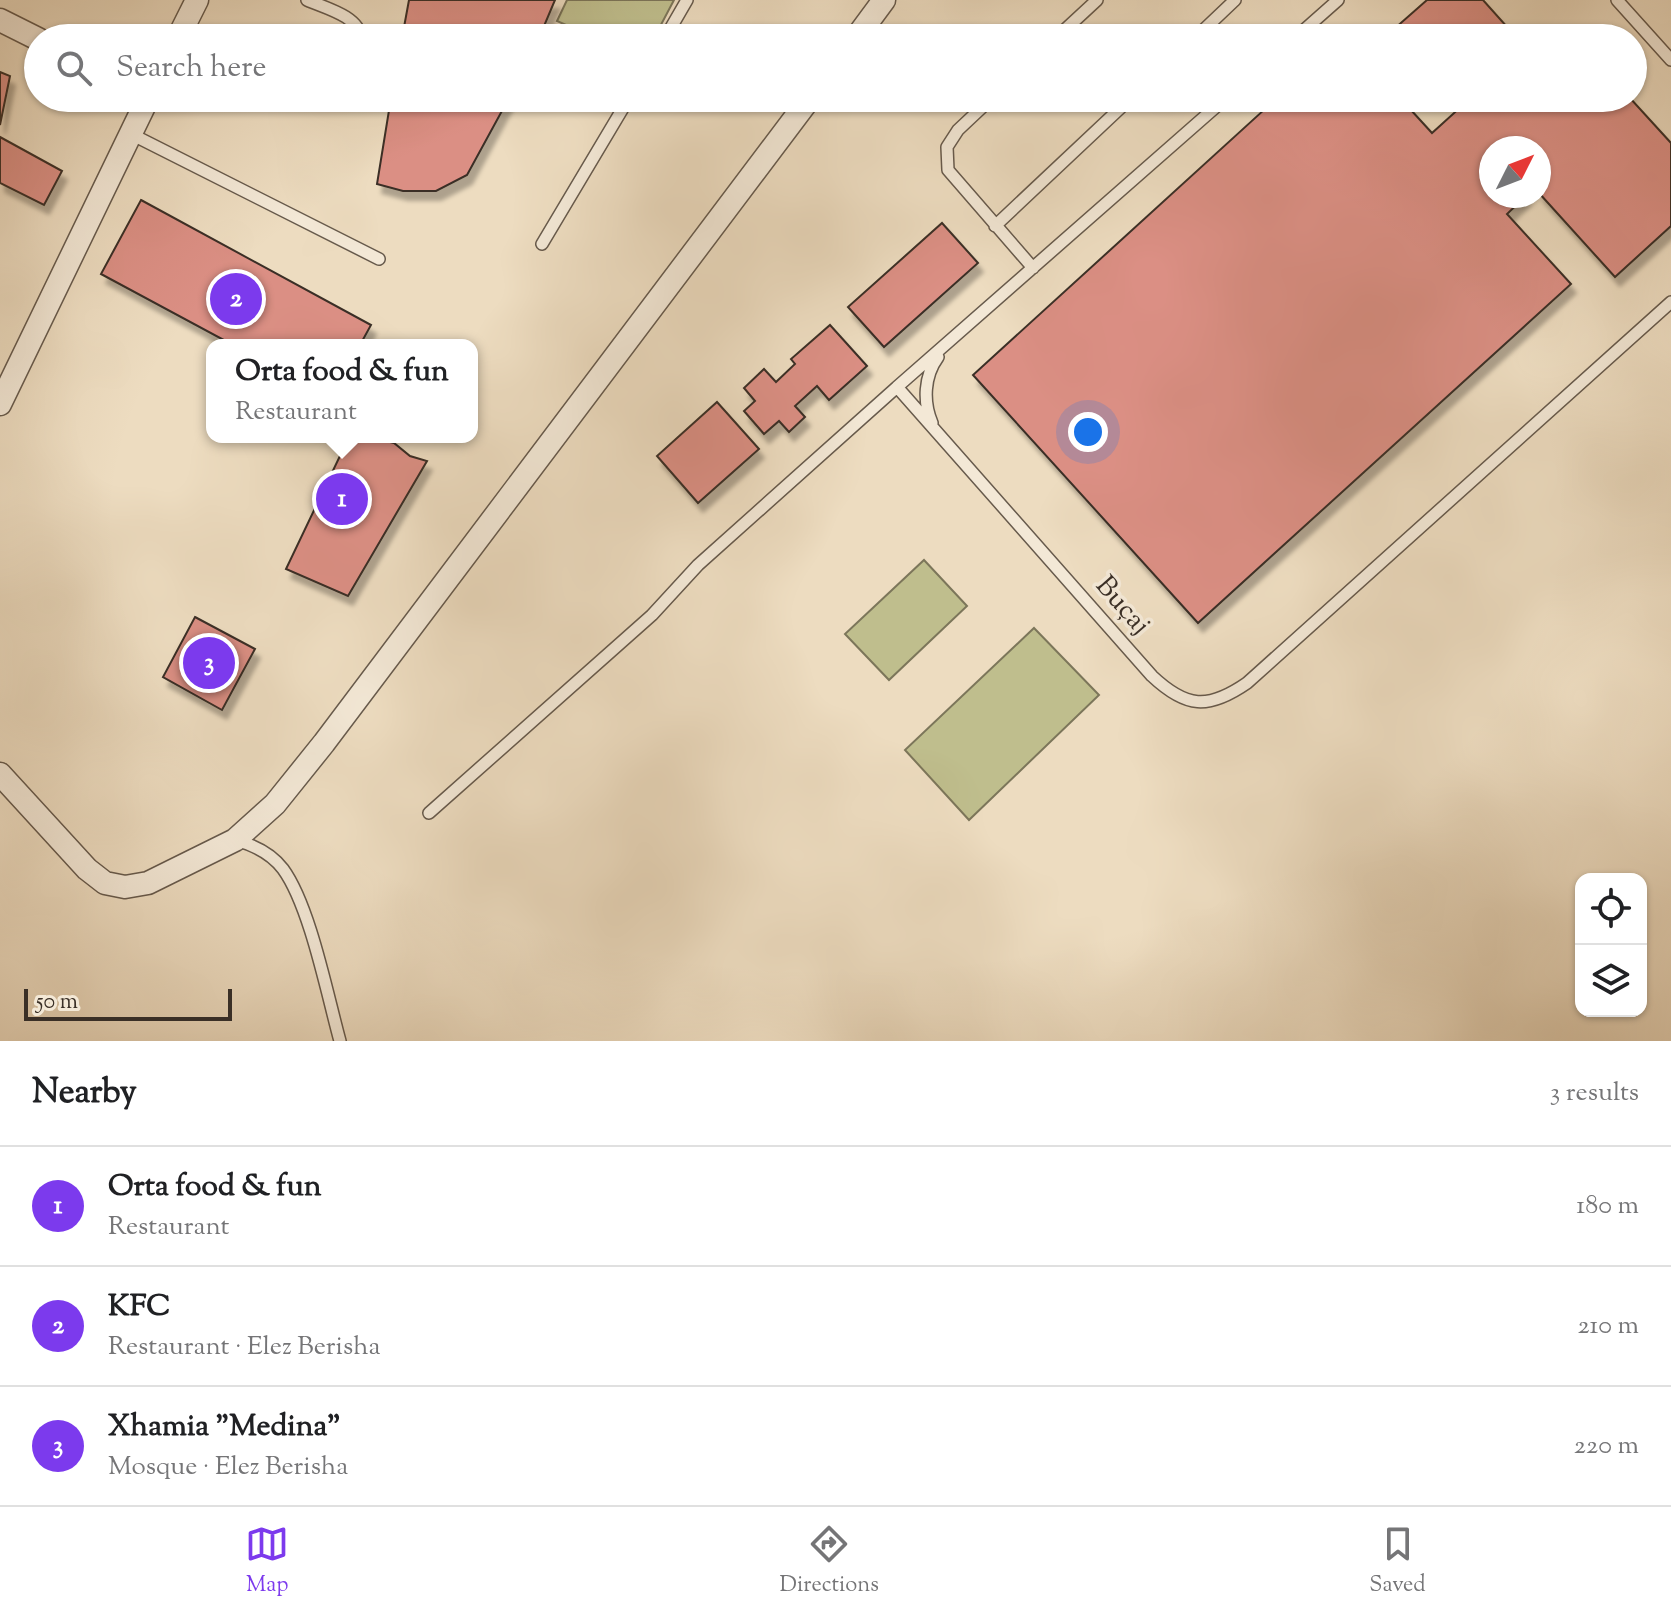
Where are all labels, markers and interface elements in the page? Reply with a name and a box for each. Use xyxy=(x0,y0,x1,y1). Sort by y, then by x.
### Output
search box xyxy=(24,24,1647,112)
icon: search xyxy=(52,46,96,90)
text: Search here xyxy=(116,47,266,90)
north arrow xyxy=(1479,136,1551,208)
pin: 2 xyxy=(210,269,262,329)
popup xyxy=(206,339,478,443)
text: Orta food & fun xyxy=(235,351,449,394)
text: Restaurant xyxy=(235,394,357,431)
your location xyxy=(1068,412,1108,452)
pin: 1 xyxy=(316,469,368,529)
street label: Buçaj xyxy=(1085,568,1159,644)
pin: 3 xyxy=(183,633,235,693)
map controls xyxy=(1575,873,1647,1017)
button: locate xyxy=(1575,873,1647,945)
button: layers xyxy=(1575,945,1647,1017)
scale bar xyxy=(24,985,232,1021)
text: 50 m xyxy=(36,987,78,1019)
text: Nearby xyxy=(32,1069,137,1118)
text: 3 results xyxy=(1550,1075,1639,1112)
text: Orta food & fun xyxy=(108,1166,321,1209)
text: 1 xyxy=(54,1188,62,1225)
text: 180 m xyxy=(1576,1188,1639,1225)
text: Restaurant xyxy=(108,1209,229,1246)
text: KFC xyxy=(108,1286,171,1329)
text: 2 xyxy=(52,1308,64,1345)
text: 210 m xyxy=(1577,1308,1639,1345)
text: Restaurant · Elez Berisha xyxy=(108,1329,380,1366)
text: Xhamia "Medina" xyxy=(108,1406,341,1449)
text: 3 xyxy=(53,1428,63,1465)
text: 220 m xyxy=(1574,1428,1639,1465)
text: Mosque · Elez Berisha xyxy=(108,1449,348,1486)
tab: Map xyxy=(245,1522,289,1602)
tab: Directions xyxy=(780,1522,879,1602)
tab: Saved xyxy=(1369,1522,1426,1602)

